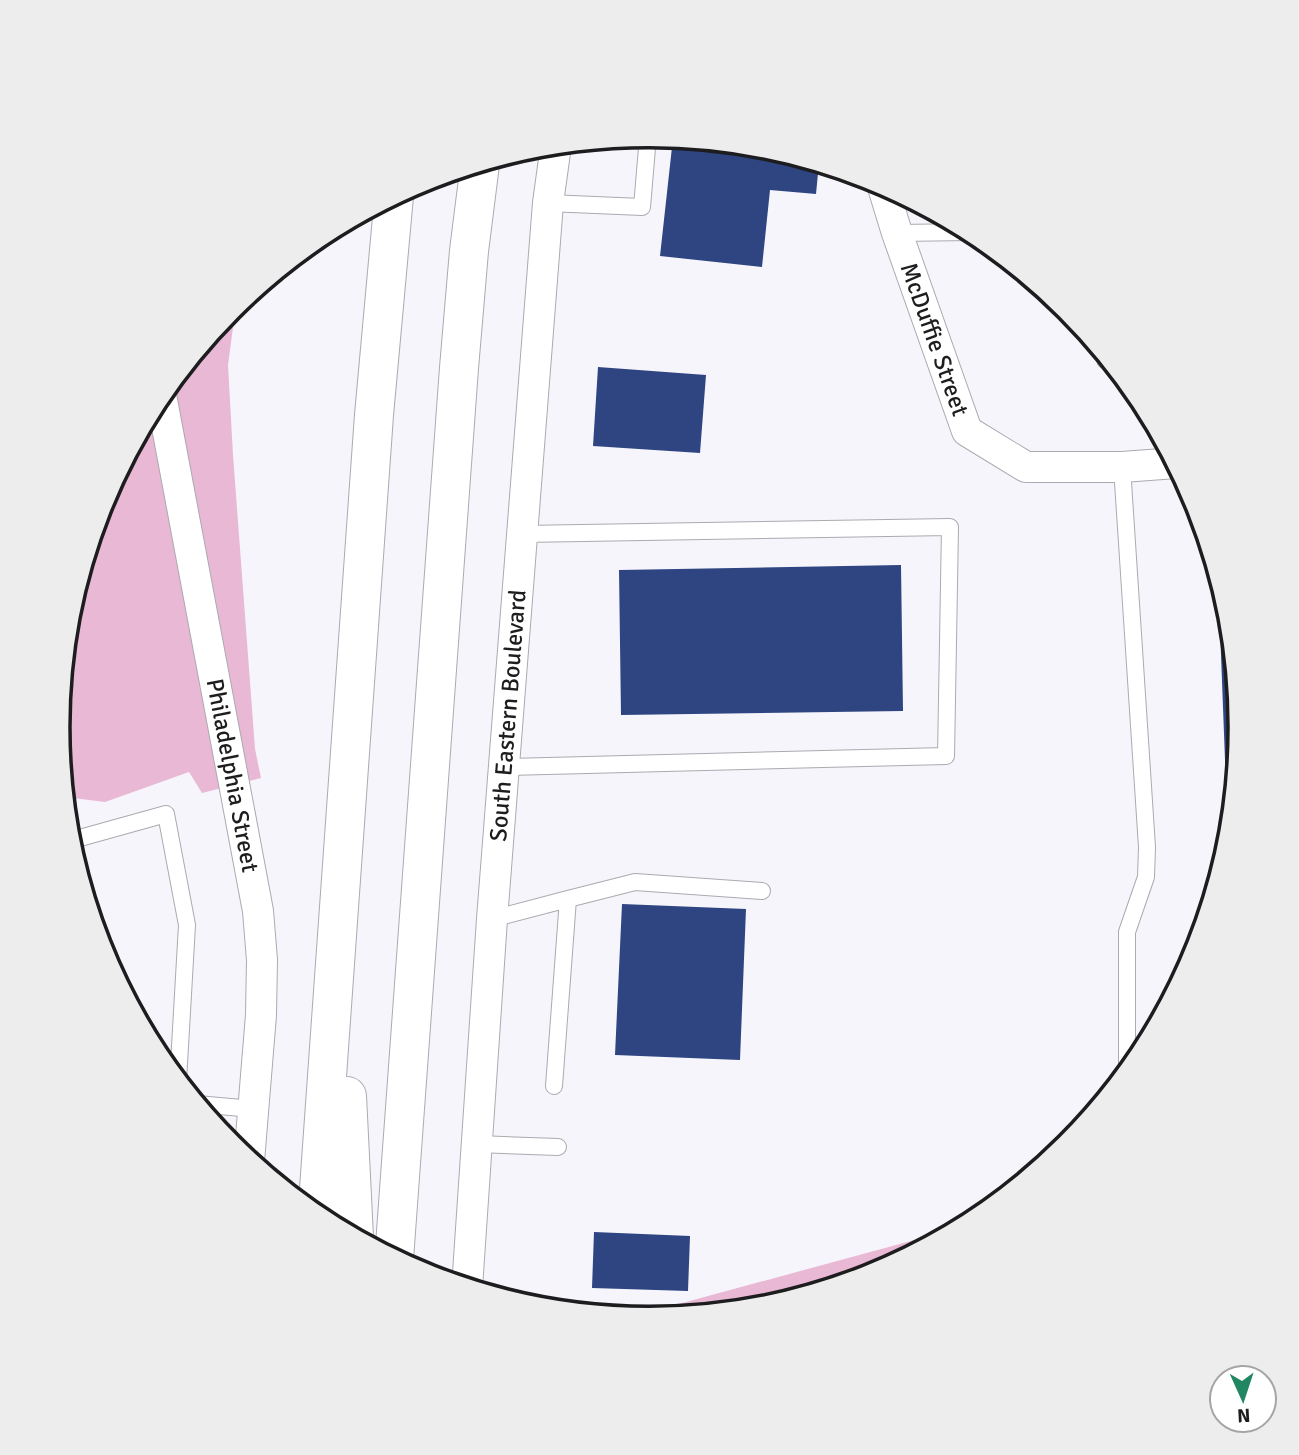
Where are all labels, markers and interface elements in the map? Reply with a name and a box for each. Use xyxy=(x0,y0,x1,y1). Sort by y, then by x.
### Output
street label: McDuffie Street xyxy=(894,259,975,420)
street label: South Eastern Boulevard xyxy=(483,588,533,842)
street label: Philadelphia Street xyxy=(200,676,265,875)
north arrow xyxy=(1208,1364,1278,1434)
text: N xyxy=(1237,1403,1251,1427)

